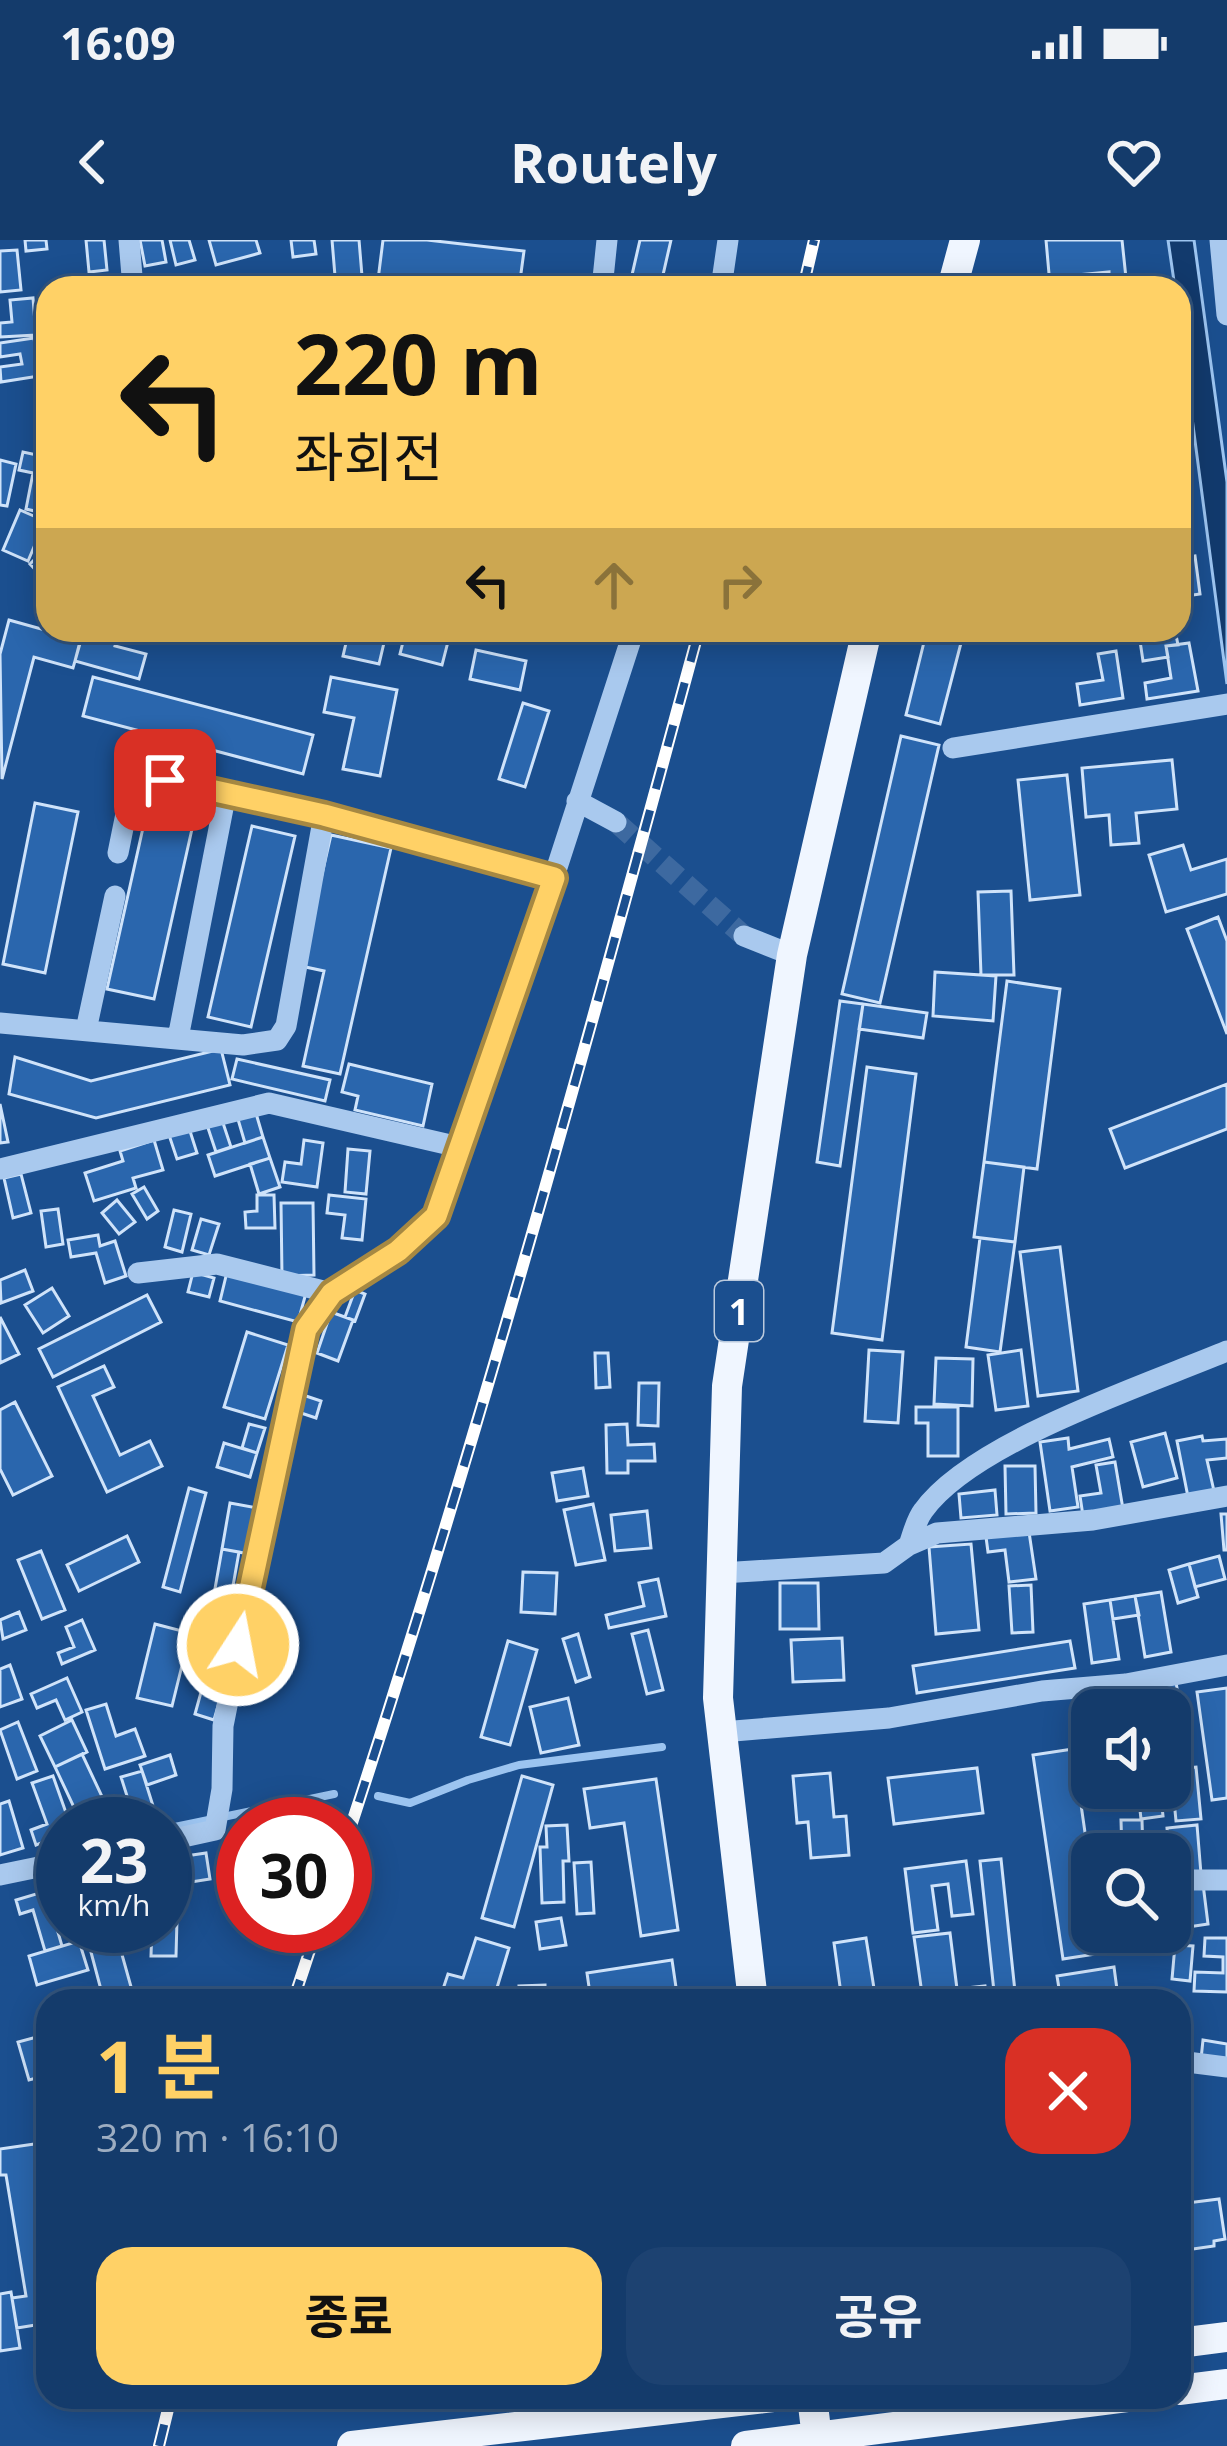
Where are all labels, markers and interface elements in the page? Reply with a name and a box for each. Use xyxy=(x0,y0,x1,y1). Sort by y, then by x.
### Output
text: 16:09 xyxy=(60,12,176,73)
text: Routely xyxy=(510,125,717,199)
icon: back xyxy=(60,129,126,195)
icon: heart xyxy=(1101,129,1167,195)
text: 220 m xyxy=(294,305,542,420)
icon: left xyxy=(96,324,252,480)
text: 좌회전 xyxy=(294,419,443,493)
icon: left xyxy=(455,552,521,618)
icon: ahead xyxy=(581,552,647,618)
icon: right xyxy=(707,552,773,618)
pin xyxy=(114,729,216,831)
icon: arrive xyxy=(132,747,198,813)
road number: 1 xyxy=(715,1281,763,1341)
position arrow xyxy=(175,1582,301,1708)
map controls xyxy=(1071,1689,1191,1953)
button: sound xyxy=(1071,1689,1191,1809)
speed limit sign: 30 xyxy=(216,1797,372,1953)
text: 23 xyxy=(80,1819,148,1901)
button: search xyxy=(1071,1833,1191,1953)
text: km/h xyxy=(78,1884,150,1925)
text: 1 분 xyxy=(96,2016,222,2114)
button: close xyxy=(1005,2028,1131,2154)
text: 320 m · 16:10 xyxy=(96,2110,339,2163)
button: 종료 xyxy=(96,2247,602,2385)
button: 공유 xyxy=(626,2247,1131,2385)

